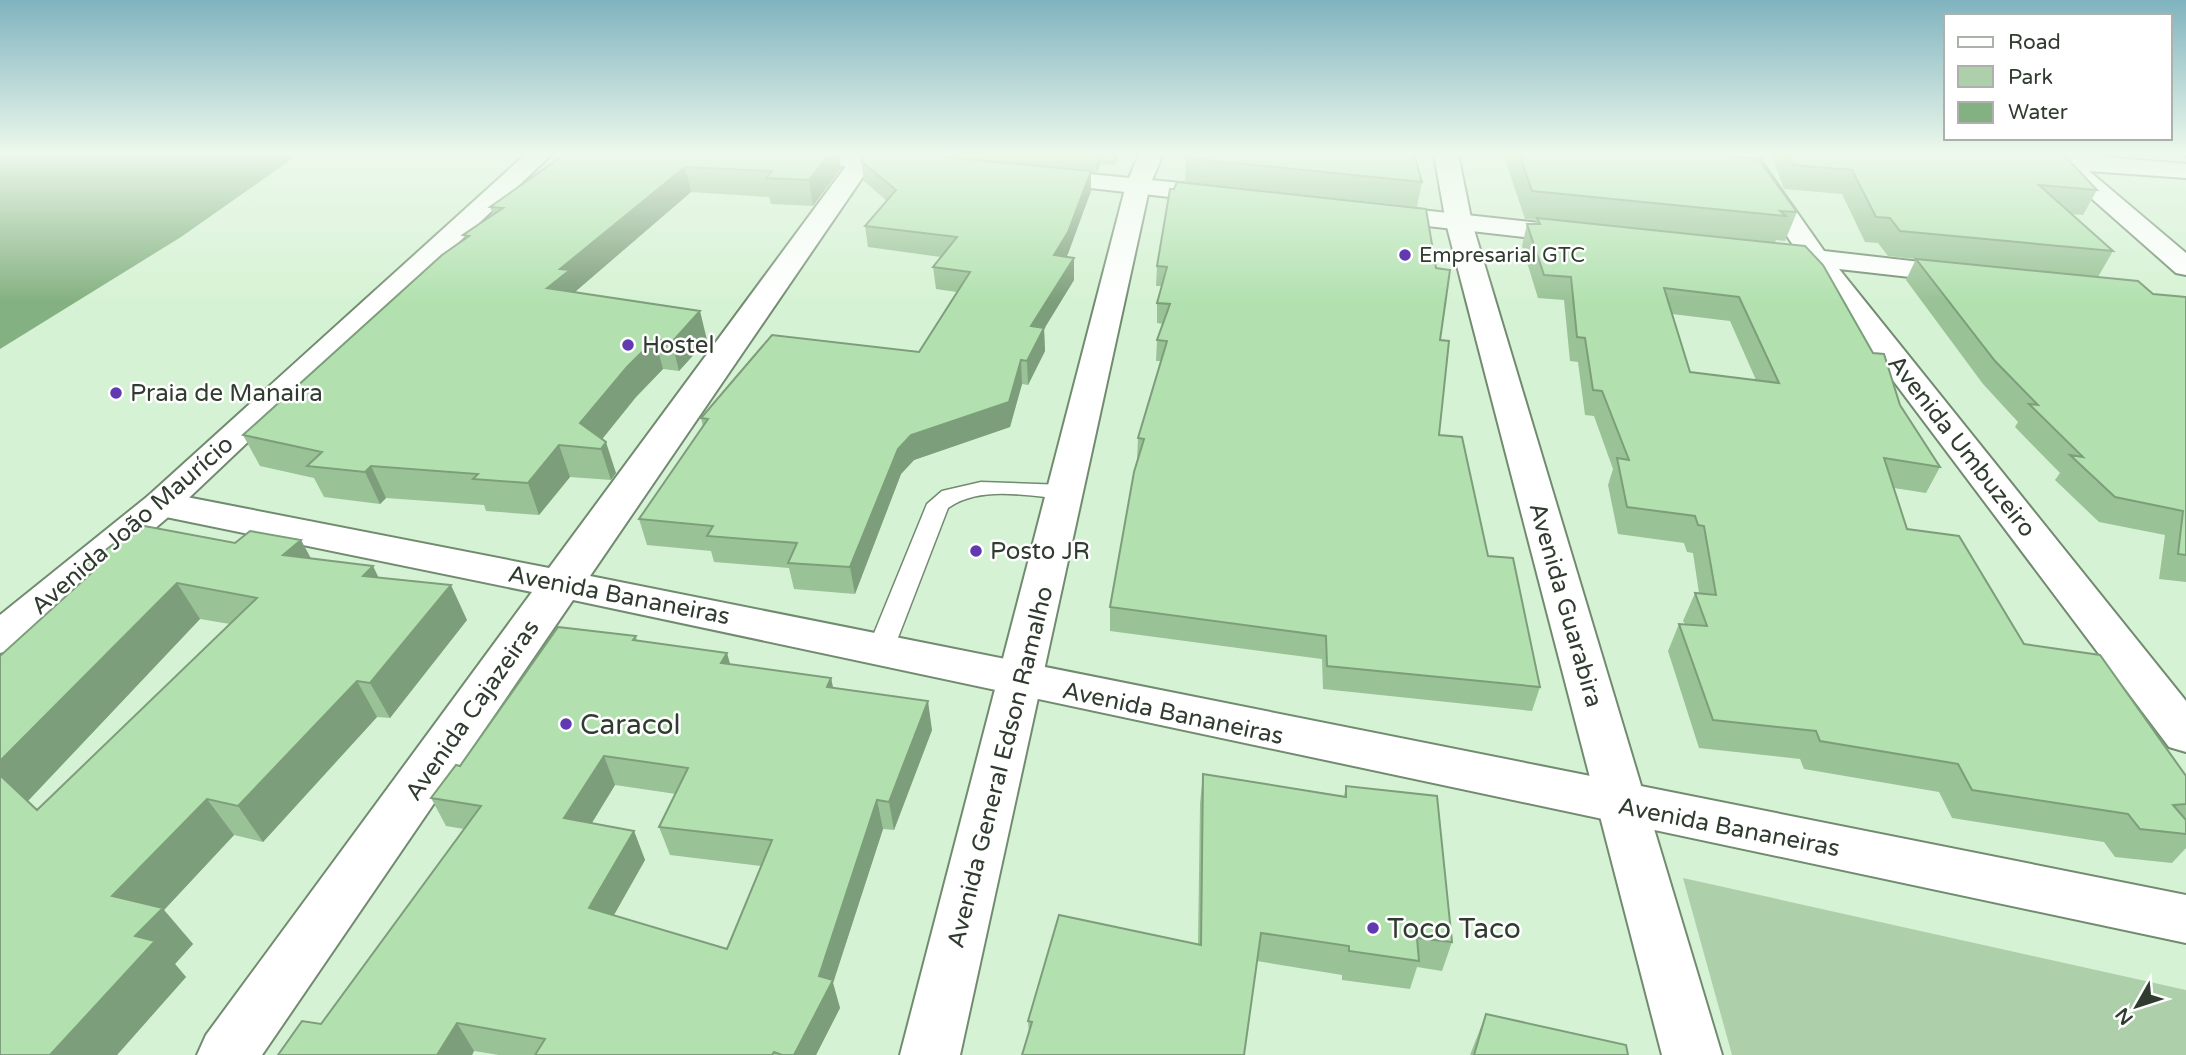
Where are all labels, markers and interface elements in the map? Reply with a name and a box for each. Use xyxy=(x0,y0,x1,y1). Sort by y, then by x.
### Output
legend xyxy=(1944,14,2172,140)
text: Road xyxy=(2008,30,2061,55)
text: Park xyxy=(2008,65,2053,90)
text: Water xyxy=(2008,100,2068,125)
place label: Empresarial GTC xyxy=(1419,243,1585,268)
marker: Empresarial GTC xyxy=(1397,247,1413,263)
place label: Hostel xyxy=(642,331,714,360)
marker: Hostel xyxy=(620,337,636,353)
street label: Avenida Umbuzeiro xyxy=(1881,349,2042,543)
place label: Praia de Manaira xyxy=(130,379,323,408)
marker: Praia de Manaira xyxy=(108,385,124,401)
street label: Avenida João Maurício xyxy=(25,430,239,621)
street label: Avenida Guarabira xyxy=(1522,500,1609,711)
place label: Posto JR xyxy=(990,537,1090,566)
marker: Posto JR xyxy=(968,543,984,559)
street label: Avenida Bananeiras xyxy=(506,560,732,631)
street label: Avenida General Edson Ramalho xyxy=(941,583,1060,951)
street label: Avenida Cajazeiras xyxy=(399,614,546,806)
street label: Avenida Bananeiras xyxy=(1060,676,1286,751)
place label: Caracol xyxy=(580,708,680,742)
marker: Caracol xyxy=(558,716,574,732)
street label: Avenida Bananeiras xyxy=(1616,792,1842,863)
place label: Toco Taco xyxy=(1387,912,1521,946)
marker: Toco Taco xyxy=(1365,920,1381,936)
north arrow xyxy=(2102,971,2172,1041)
text: N xyxy=(2111,1003,2138,1029)

